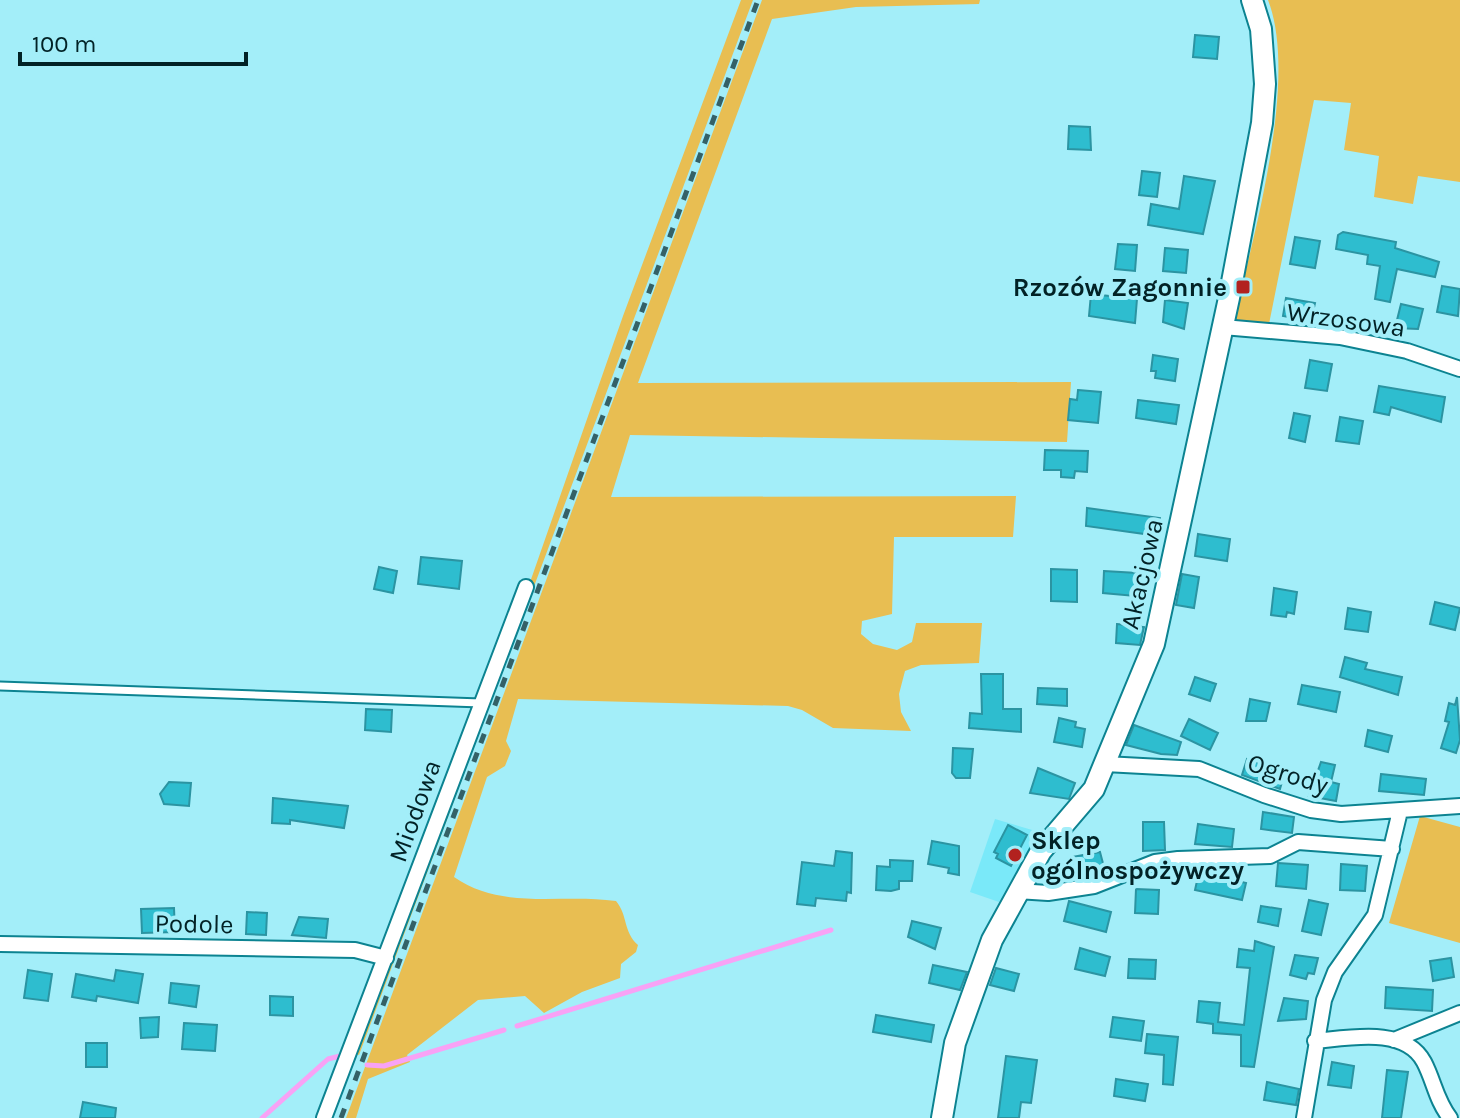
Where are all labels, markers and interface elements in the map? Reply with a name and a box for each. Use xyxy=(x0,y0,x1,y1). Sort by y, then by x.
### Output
scale bar xyxy=(20,16,246,66)
text: 100 m xyxy=(32,30,97,58)
place label: Rzozów Zagonnie xyxy=(1013,272,1227,303)
marker: Rzozów Zagonnie xyxy=(1234,278,1252,296)
street label: Wrzosowa xyxy=(1285,296,1407,344)
street label: Akacjowa xyxy=(1114,516,1170,632)
street label: Ogrody xyxy=(1244,747,1332,801)
street label: Miodowa xyxy=(382,756,448,866)
place label: Sklep ogólnospożywczy xyxy=(1031,825,1244,886)
marker: Sklep ogólnospożywczy xyxy=(1006,846,1024,864)
street label: Podole xyxy=(154,908,234,940)

